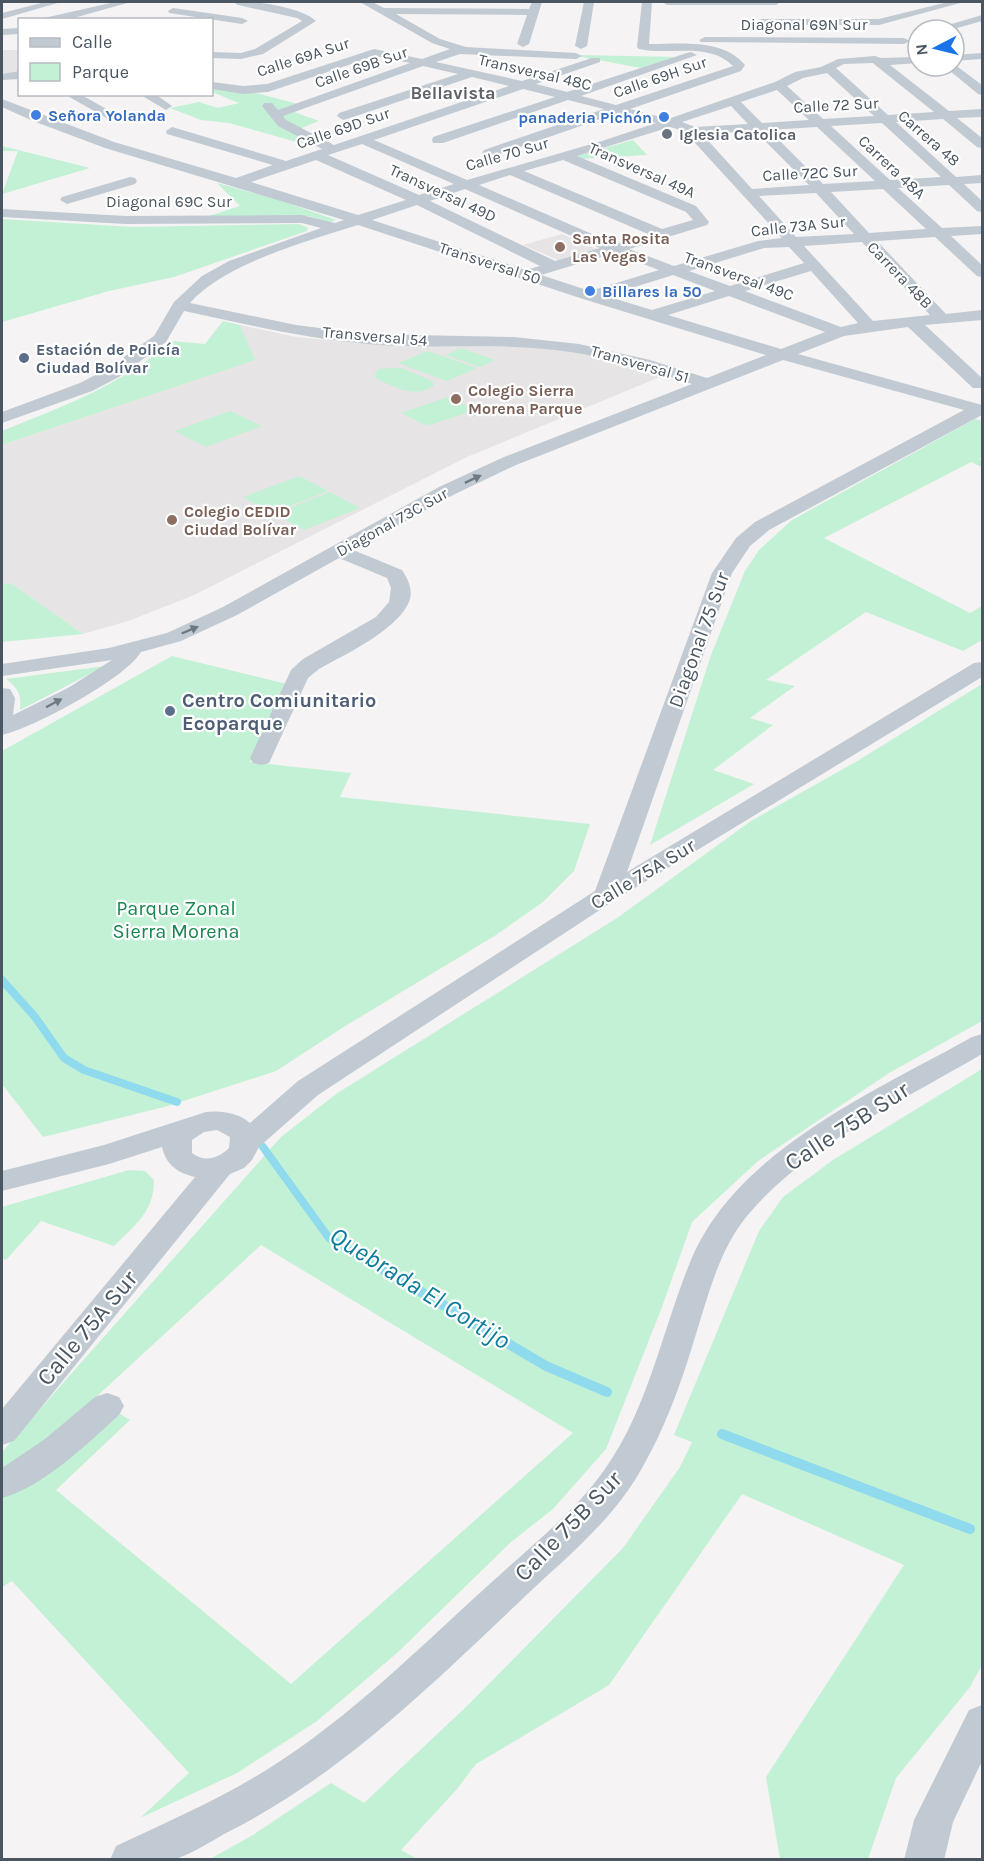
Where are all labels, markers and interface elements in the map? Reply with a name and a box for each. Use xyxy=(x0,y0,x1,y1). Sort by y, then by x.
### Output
street label: Diagonal 69N Sur xyxy=(741,15,868,34)
legend xyxy=(18,18,213,96)
north arrow xyxy=(906,18,966,78)
text: Calle xyxy=(72,31,112,53)
street label: Calle 69A Sur xyxy=(254,33,352,81)
street label: Calle 69B Sur xyxy=(312,42,410,92)
text: N xyxy=(911,43,932,57)
street label: Transversal 48C xyxy=(477,50,594,94)
street label: Calle 69H Sur xyxy=(611,52,709,102)
text: Parque xyxy=(72,61,129,83)
district label: Bellavista xyxy=(410,82,496,104)
street label: Calle 72 Sur xyxy=(793,93,879,117)
street label: Calle 69D Sur xyxy=(294,103,392,153)
place label: Señora Yolanda xyxy=(48,106,166,125)
street label: Carrera 48 xyxy=(894,106,964,170)
marker: Señora Yolanda xyxy=(29,108,43,122)
place label: panaderia Pichón xyxy=(518,108,652,127)
marker: panaderia Pichón xyxy=(657,110,671,124)
place label: Iglesia Catolica xyxy=(679,125,796,144)
marker: Iglesia Catolica xyxy=(660,127,674,141)
street label: Carrera 48A xyxy=(855,131,929,203)
street label: Calle 70 Sur xyxy=(463,133,551,175)
street label: Transversal 49A xyxy=(586,138,698,202)
street label: Transversal 49D xyxy=(387,160,499,226)
street label: Calle 72C Sur xyxy=(762,161,858,185)
street label: Diagonal 69C Sur xyxy=(106,192,232,211)
street label: Calle 73A Sur xyxy=(750,212,846,240)
place label: Santa Rosita Las Vegas xyxy=(572,229,670,266)
street label: Transversal 50 xyxy=(437,238,543,288)
street label: Carrera 48B xyxy=(863,238,937,312)
marker: Santa Rosita Las Vegas xyxy=(553,240,567,254)
street label: Transversal 49C xyxy=(682,247,796,305)
place label: Billares la 50 xyxy=(602,282,702,301)
marker: Billares la 50 xyxy=(583,284,597,298)
street label: Transversal 54 xyxy=(322,322,428,350)
place label: Estación de Policía Ciudad Bolívar xyxy=(36,340,180,377)
street label: Transversal 51 xyxy=(589,341,691,387)
marker: Estación de Policía Ciudad Bolívar xyxy=(17,351,31,365)
place label: Colegio Sierra Morena Parque xyxy=(468,381,582,418)
marker: Colegio Sierra Morena Parque xyxy=(449,392,463,406)
one-way arrow xyxy=(464,474,481,483)
street label: Diagonal 73C Sur xyxy=(333,483,451,560)
place label: Colegio CEDID Ciudad Bolívar xyxy=(184,502,297,539)
marker: Colegio CEDID Ciudad Bolívar xyxy=(165,513,179,527)
street label: Diagonal 75 Sur xyxy=(664,568,734,711)
one-way arrow xyxy=(181,625,199,634)
place label: Centro Comiunitario Ecoparque xyxy=(182,689,376,735)
one-way arrow xyxy=(46,698,63,708)
marker: Centro Comiunitario Ecoparque xyxy=(163,704,177,718)
street label: Calle 75A Sur xyxy=(587,833,700,914)
park label: Parque Zonal Sierra Morena xyxy=(113,897,240,943)
street label: Calle 75B Sur xyxy=(780,1075,915,1177)
water label: Quebrada El Cortijo xyxy=(324,1220,516,1356)
street label: Calle 75A Sur xyxy=(31,1265,143,1391)
street label: Calle 75B Sur xyxy=(508,1465,628,1587)

